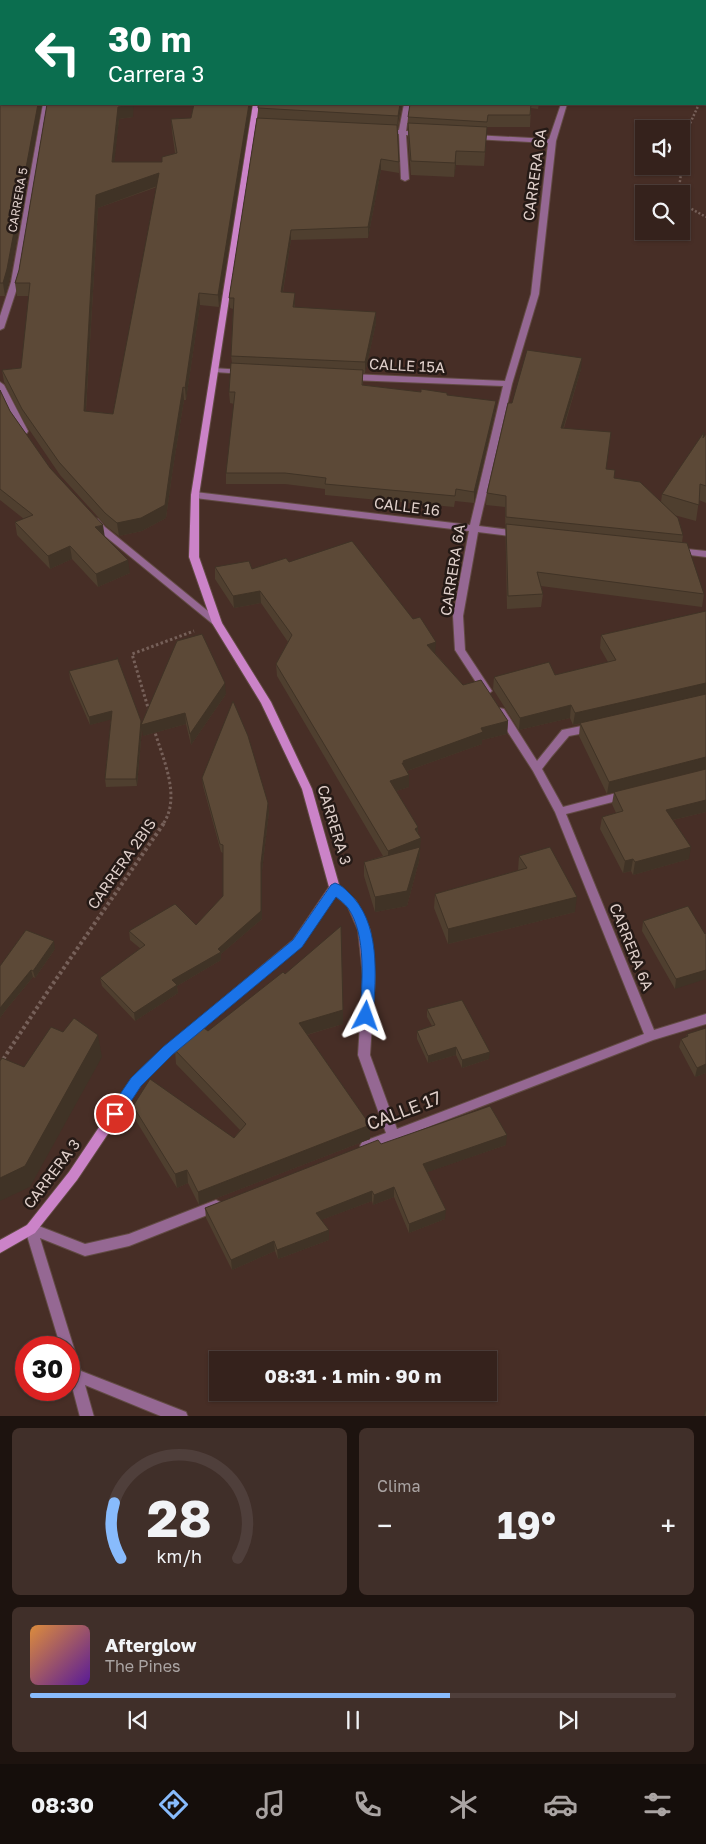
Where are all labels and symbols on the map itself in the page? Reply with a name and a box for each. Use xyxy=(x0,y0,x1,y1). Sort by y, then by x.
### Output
street label: CARRERA 6A xyxy=(519,128,549,222)
street label: CARRERA 5 xyxy=(4,166,31,234)
street label: CALLE 15A xyxy=(369,354,445,376)
street label: CALLE 16 xyxy=(373,493,441,519)
street label: CARRERA 6A xyxy=(436,523,468,617)
street label: CARRERA 3 xyxy=(314,783,356,867)
street label: CARRERA 2BIS xyxy=(83,815,159,912)
street label: CARRERA 6A xyxy=(606,900,658,993)
position arrow xyxy=(339,989,391,1041)
street label: CALLE 17 xyxy=(363,1086,444,1134)
pin xyxy=(94,1093,136,1135)
street label: CARRERA 3 xyxy=(19,1135,83,1212)
speed limit sign: 30 xyxy=(15,1336,80,1401)

